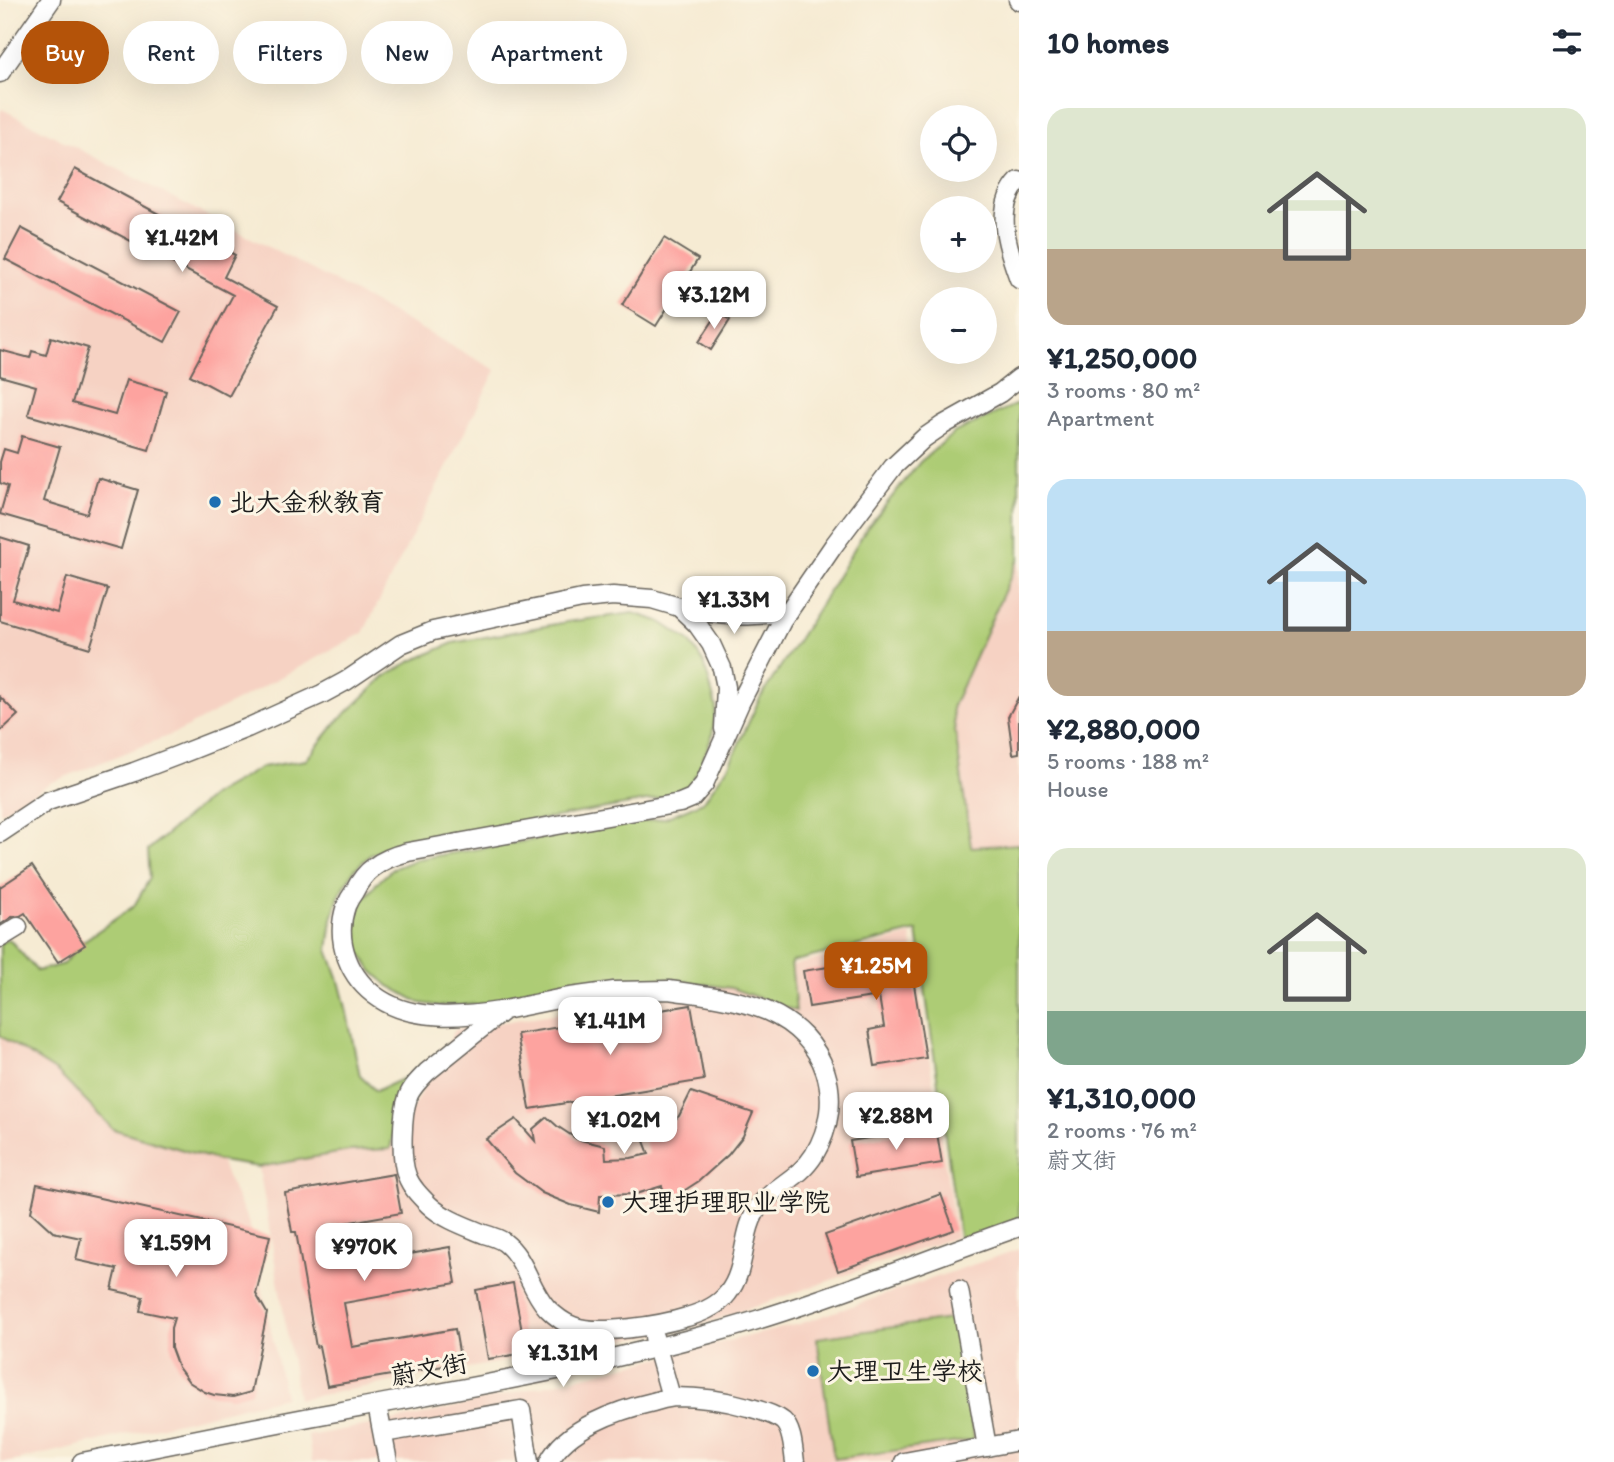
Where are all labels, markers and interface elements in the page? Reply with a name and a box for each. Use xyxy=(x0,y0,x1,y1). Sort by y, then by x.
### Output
chip: Buy xyxy=(21,21,109,84)
chip: Rent xyxy=(123,21,219,84)
chip: Filters xyxy=(233,21,347,84)
chip: New xyxy=(361,21,453,84)
chip: Apartment xyxy=(467,21,627,84)
icon: filters xyxy=(1548,23,1586,61)
text: 10 homes xyxy=(1047,24,1170,61)
map controls xyxy=(920,105,997,364)
button: locate xyxy=(920,105,997,182)
icon: home xyxy=(1254,153,1380,279)
button: + xyxy=(920,196,997,273)
pin: ¥1.42M xyxy=(125,215,239,274)
text: ¥1.42M xyxy=(145,223,219,251)
pin: ¥3.12M xyxy=(657,272,771,331)
text: ¥3.12M xyxy=(678,280,750,308)
button: − xyxy=(920,287,997,364)
text: ¥1,250,000 xyxy=(1047,339,1197,376)
text: 3 rooms · 80 m² xyxy=(1047,376,1201,404)
text: Apartment xyxy=(1047,404,1154,432)
place label: 北大金秋教育 xyxy=(229,486,385,518)
marker: 北大金秋教育 xyxy=(207,494,223,510)
icon: home xyxy=(1254,524,1380,650)
pin: ¥1.33M xyxy=(677,576,791,636)
text: ¥1.33M xyxy=(698,585,770,613)
text: ¥2,880,000 xyxy=(1047,710,1201,747)
text: 5 rooms · 188 m² xyxy=(1047,747,1209,775)
text: House xyxy=(1047,775,1109,803)
icon: home xyxy=(1254,894,1380,1020)
pin: ¥1.25M xyxy=(819,942,933,1002)
text: ¥1.25M xyxy=(840,951,912,979)
pin: ¥1.41M xyxy=(553,998,667,1057)
text: ¥1.41M xyxy=(574,1006,646,1034)
text: ¥1,310,000 xyxy=(1047,1079,1196,1116)
pin: ¥2.88M xyxy=(839,1092,953,1152)
pin: ¥1.02M xyxy=(567,1096,681,1156)
text: ¥2.88M xyxy=(859,1101,933,1129)
text: ¥1.02M xyxy=(587,1105,661,1133)
text: 2 rooms · 76 m² xyxy=(1047,1116,1197,1144)
text: 蔚文街 xyxy=(1047,1146,1116,1174)
place label: 大理护理职业学院 xyxy=(622,1186,830,1218)
marker: 大理护理职业学院 xyxy=(600,1194,616,1210)
pin: ¥1.59M xyxy=(119,1220,233,1279)
pin: ¥970K xyxy=(315,1224,413,1283)
text: ¥1.59M xyxy=(140,1228,212,1256)
text: ¥970K xyxy=(331,1232,397,1260)
pin: ¥1.31M xyxy=(506,1330,620,1389)
text: ¥1.31M xyxy=(528,1338,598,1366)
street label: 蔚文街 xyxy=(388,1346,470,1392)
place label: 大理卫生学校 xyxy=(827,1355,983,1387)
marker: 大理卫生学校 xyxy=(805,1363,821,1379)

